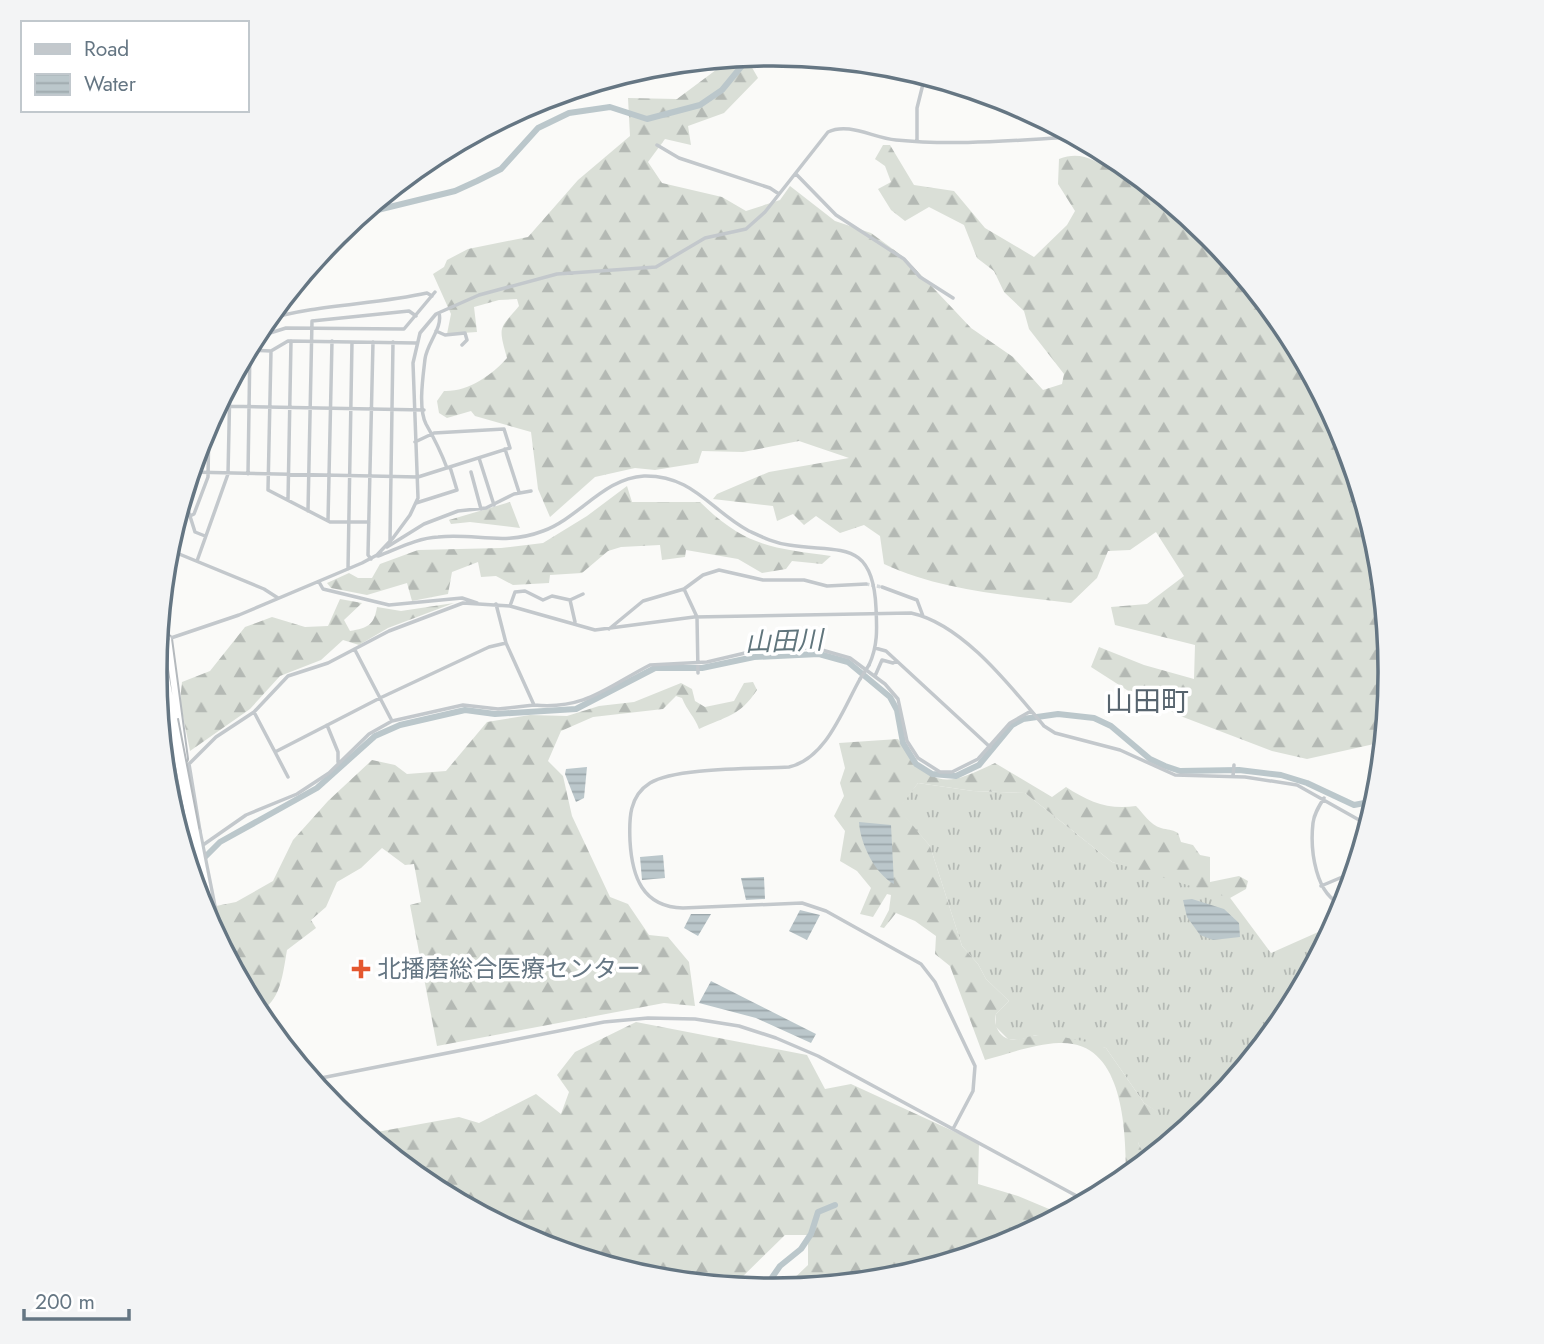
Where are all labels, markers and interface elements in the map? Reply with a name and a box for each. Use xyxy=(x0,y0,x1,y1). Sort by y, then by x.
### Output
legend xyxy=(21,21,248,112)
text: Road xyxy=(84,34,129,64)
text: Water xyxy=(84,69,137,99)
water label: 山田川 xyxy=(744,621,827,661)
district label: 山田町 xyxy=(1105,681,1189,722)
place label: 北播磨総合医療センター xyxy=(377,951,641,986)
marker: 北播磨総合医療センター xyxy=(351,959,371,979)
scale bar xyxy=(24,1278,130,1322)
text: 200 m xyxy=(35,1287,95,1317)

